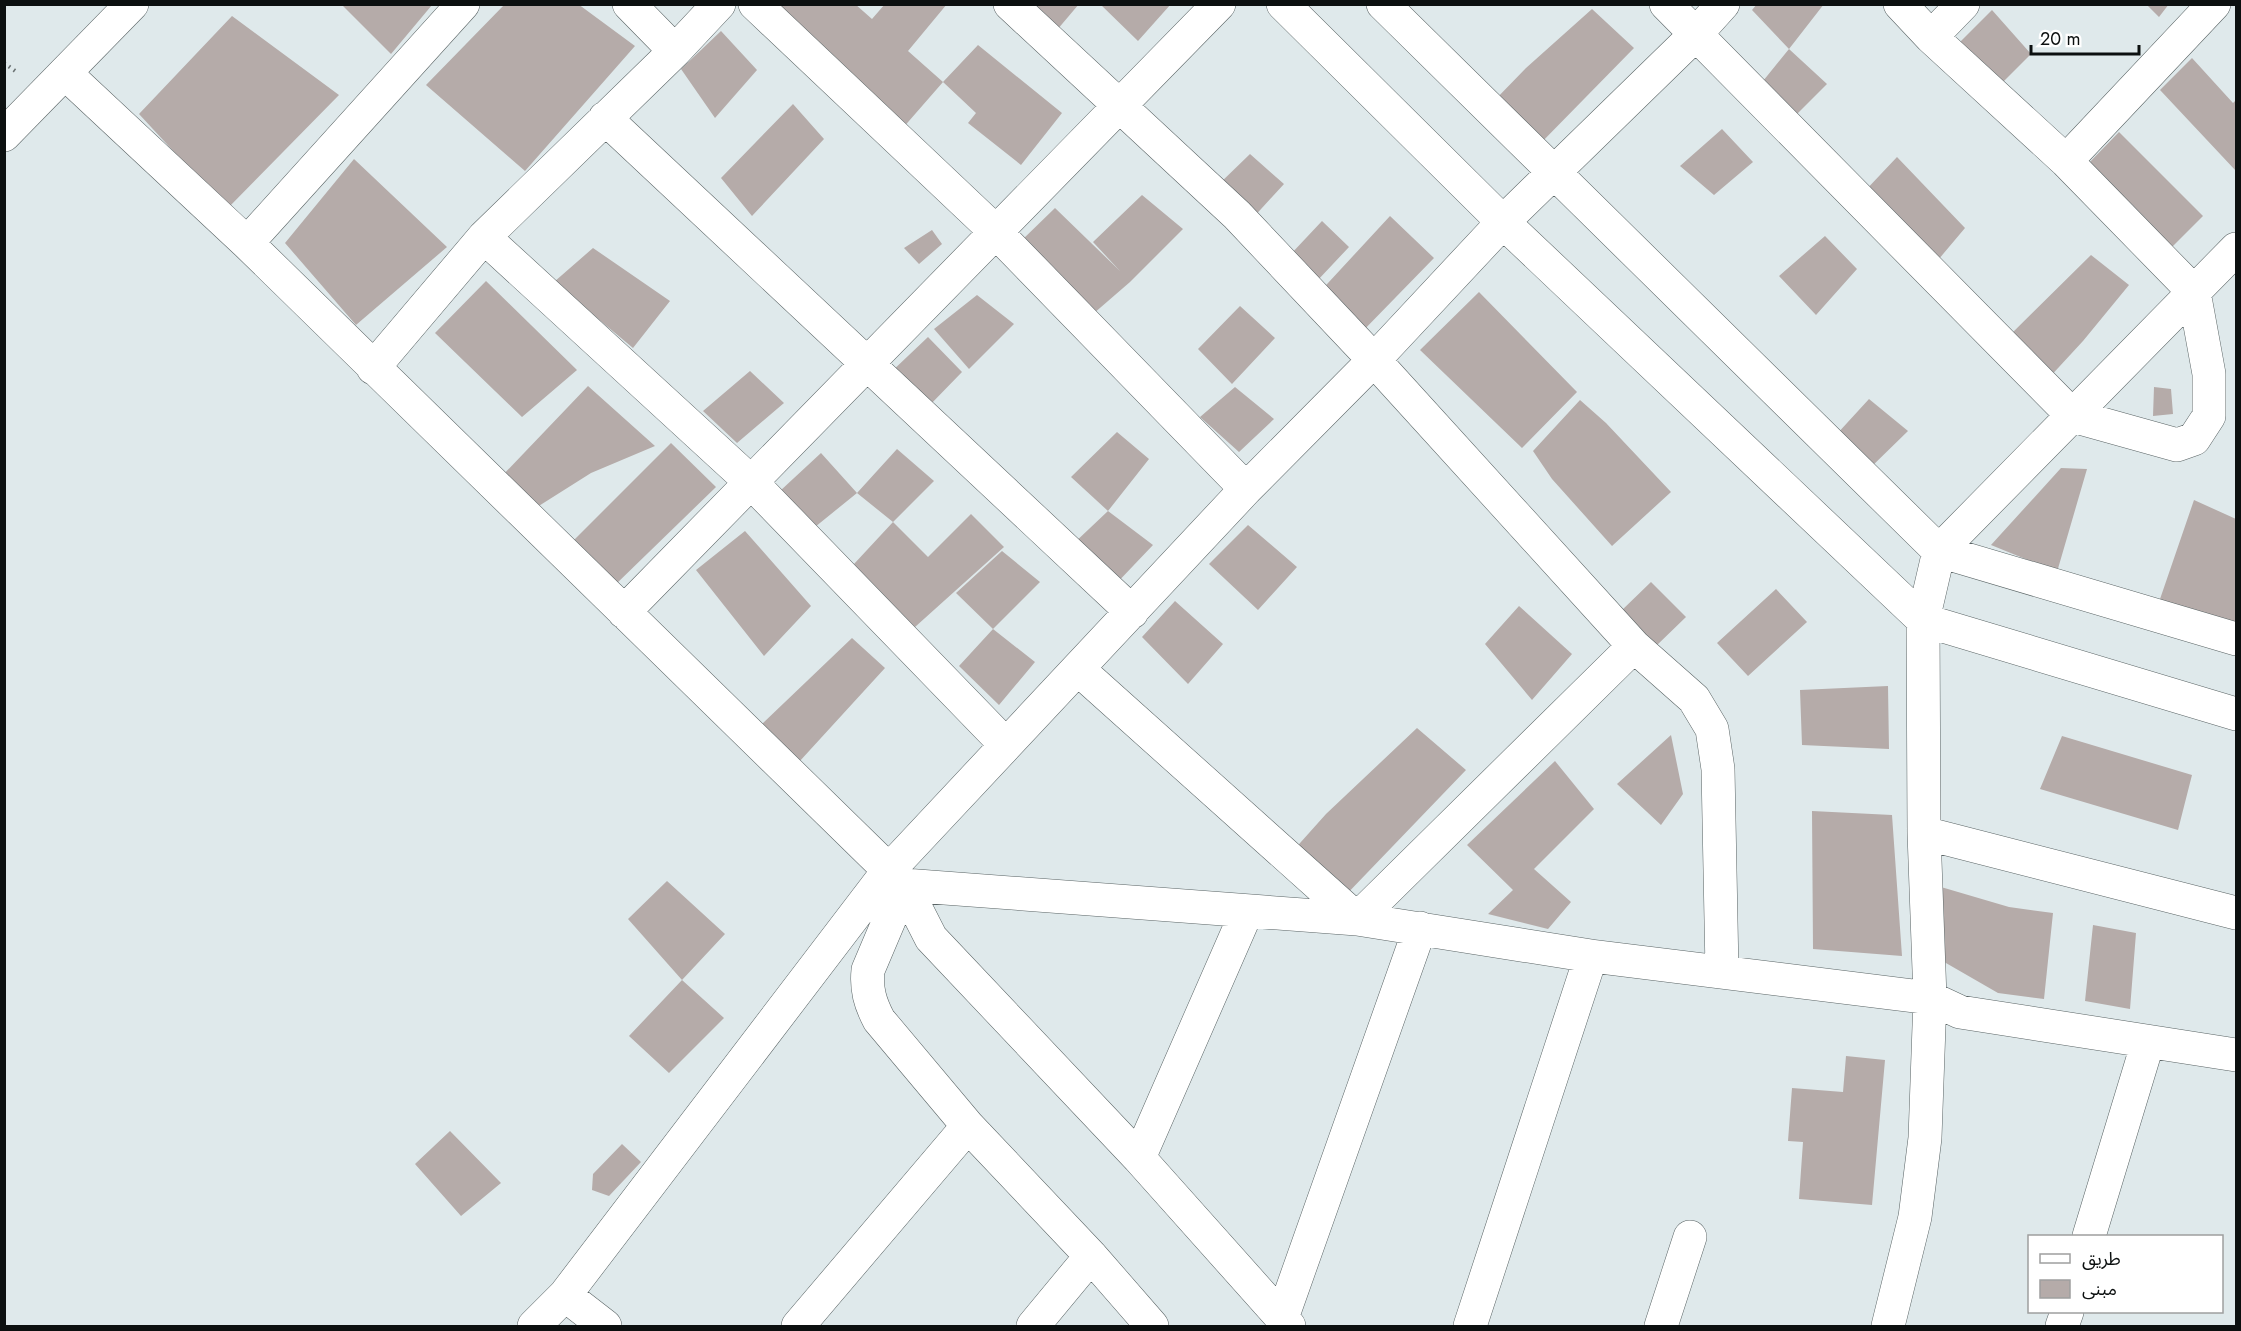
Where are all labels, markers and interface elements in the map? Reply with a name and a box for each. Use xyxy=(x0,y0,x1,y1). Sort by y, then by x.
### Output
scale bar xyxy=(2031,18,2139,56)
text: 20 m xyxy=(2040,26,2080,52)
legend xyxy=(2028,1235,2223,1313)
text: طريق xyxy=(2082,1246,2121,1272)
text: مبنى xyxy=(2082,1276,2117,1302)

